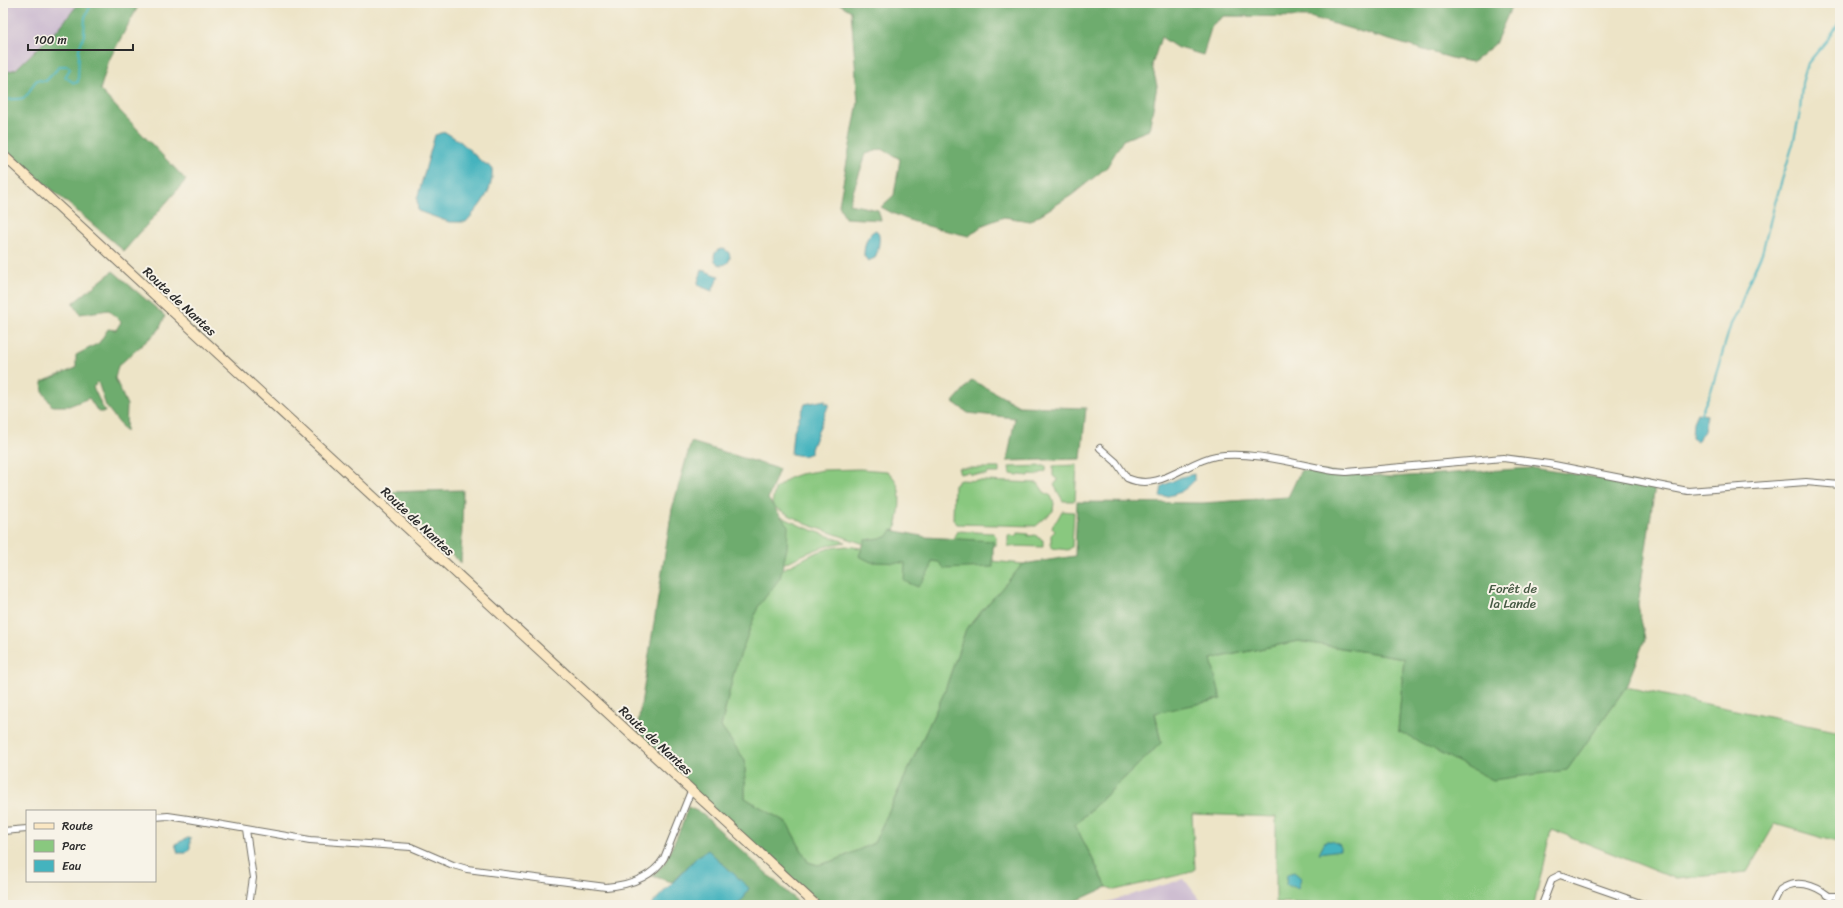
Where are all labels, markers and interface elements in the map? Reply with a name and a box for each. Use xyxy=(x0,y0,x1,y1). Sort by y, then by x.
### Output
scale bar xyxy=(28,26,133,52)
text: 100 m xyxy=(34,29,67,51)
street label: Route de Nantes xyxy=(137,261,222,342)
street label: Route de Nantes xyxy=(375,481,460,562)
park label: Forêt de la Lande xyxy=(1489,577,1537,615)
street label: Route de Nantes xyxy=(613,700,698,781)
legend xyxy=(26,810,156,882)
text: Route xyxy=(62,815,93,837)
text: Parc xyxy=(62,835,86,857)
text: Eau xyxy=(62,855,82,877)

